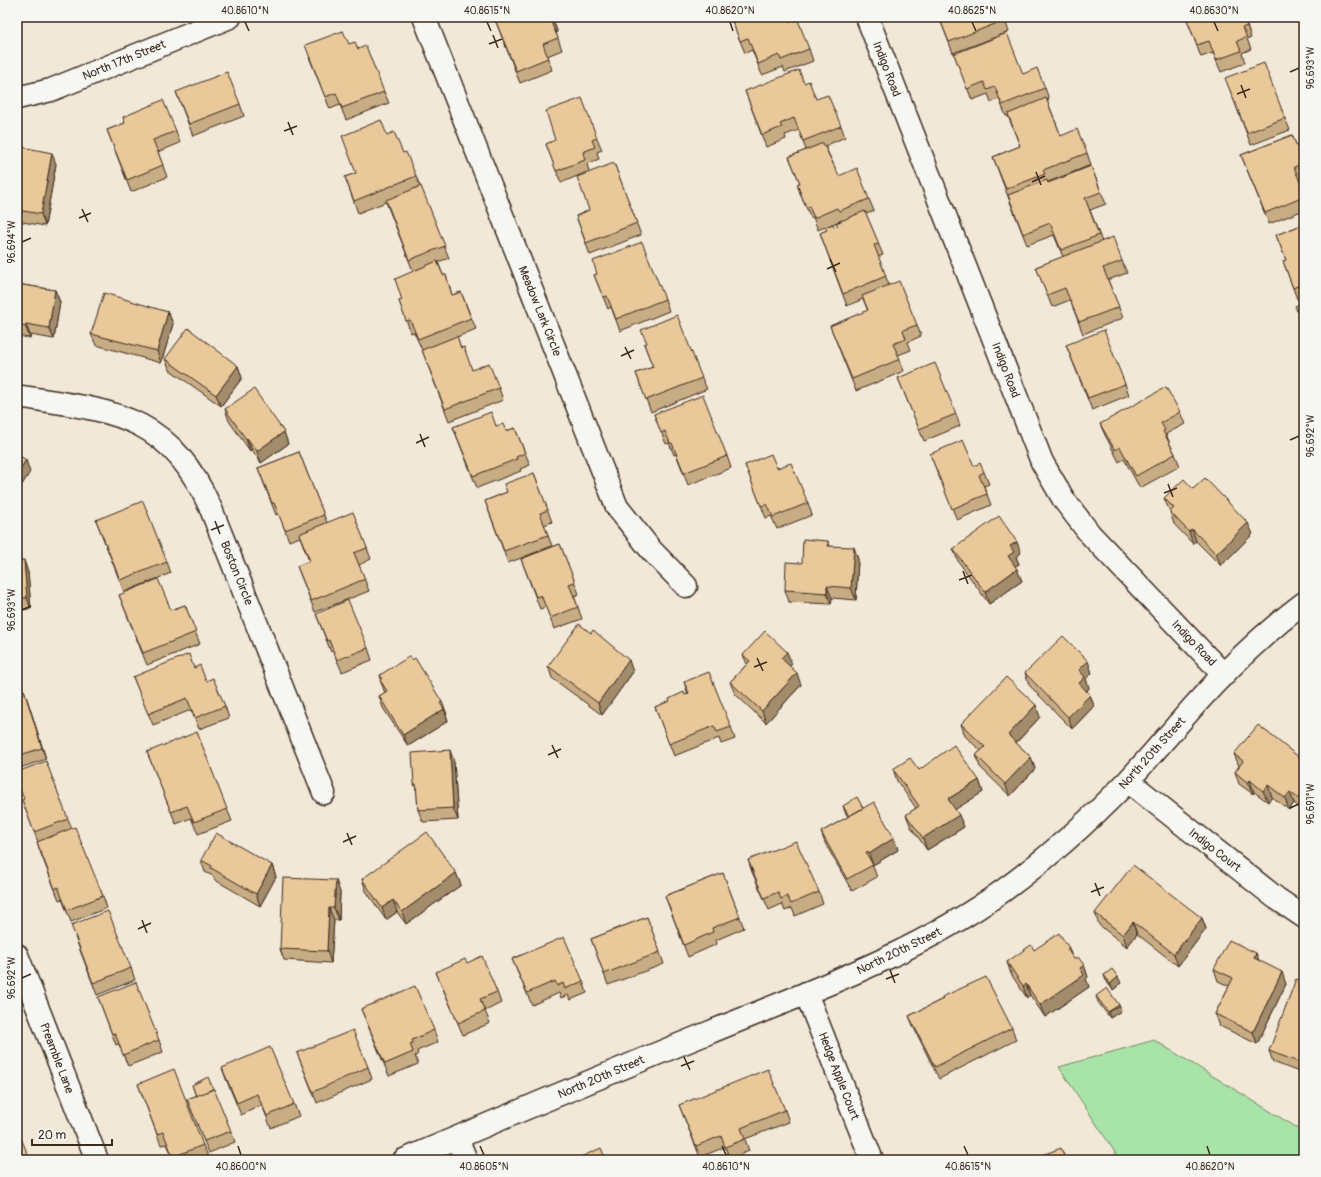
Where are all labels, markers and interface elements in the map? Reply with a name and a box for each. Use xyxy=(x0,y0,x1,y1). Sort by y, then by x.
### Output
text: 40.8610°N xyxy=(221,5,269,17)
text: 40.8615°N xyxy=(464,5,510,17)
text: 40.8620°N xyxy=(705,5,755,17)
text: 40.8625°N xyxy=(948,5,996,17)
text: 40.8630°N xyxy=(1189,5,1239,17)
street label: North 17th Street xyxy=(80,37,168,84)
street label: Indigo Road xyxy=(869,39,904,99)
text: 96.693°W xyxy=(1305,46,1317,89)
text: 96.694°W xyxy=(6,220,18,263)
street label: Meadow Lark Circle xyxy=(515,264,564,358)
street label: Indigo Road xyxy=(988,340,1023,400)
text: 96.692°W xyxy=(1305,414,1317,457)
street label: Boston Circle xyxy=(217,539,256,608)
text: 96.693°W xyxy=(6,588,18,631)
street label: Indigo Road xyxy=(1168,617,1219,670)
street label: North 20th Street xyxy=(1116,714,1189,793)
text: 96.691°W xyxy=(1305,783,1317,824)
street label: Indigo Court xyxy=(1186,825,1244,876)
street label: North 20th Street xyxy=(854,924,944,978)
text: 96.692°W xyxy=(6,956,18,999)
street label: Preamble Lane xyxy=(36,1021,77,1096)
street label: Hedge Apple Court xyxy=(815,1030,862,1122)
street label: North 20th Street xyxy=(556,1052,647,1102)
scale bar xyxy=(32,1121,112,1147)
text: 20 m xyxy=(38,1128,67,1143)
text: 40.8600°N xyxy=(216,1161,266,1173)
text: 40.8605°N xyxy=(459,1161,509,1173)
text: 40.8610°N xyxy=(702,1161,750,1173)
text: 40.8615°N xyxy=(945,1161,991,1173)
text: 40.8620°N xyxy=(1185,1161,1235,1173)

